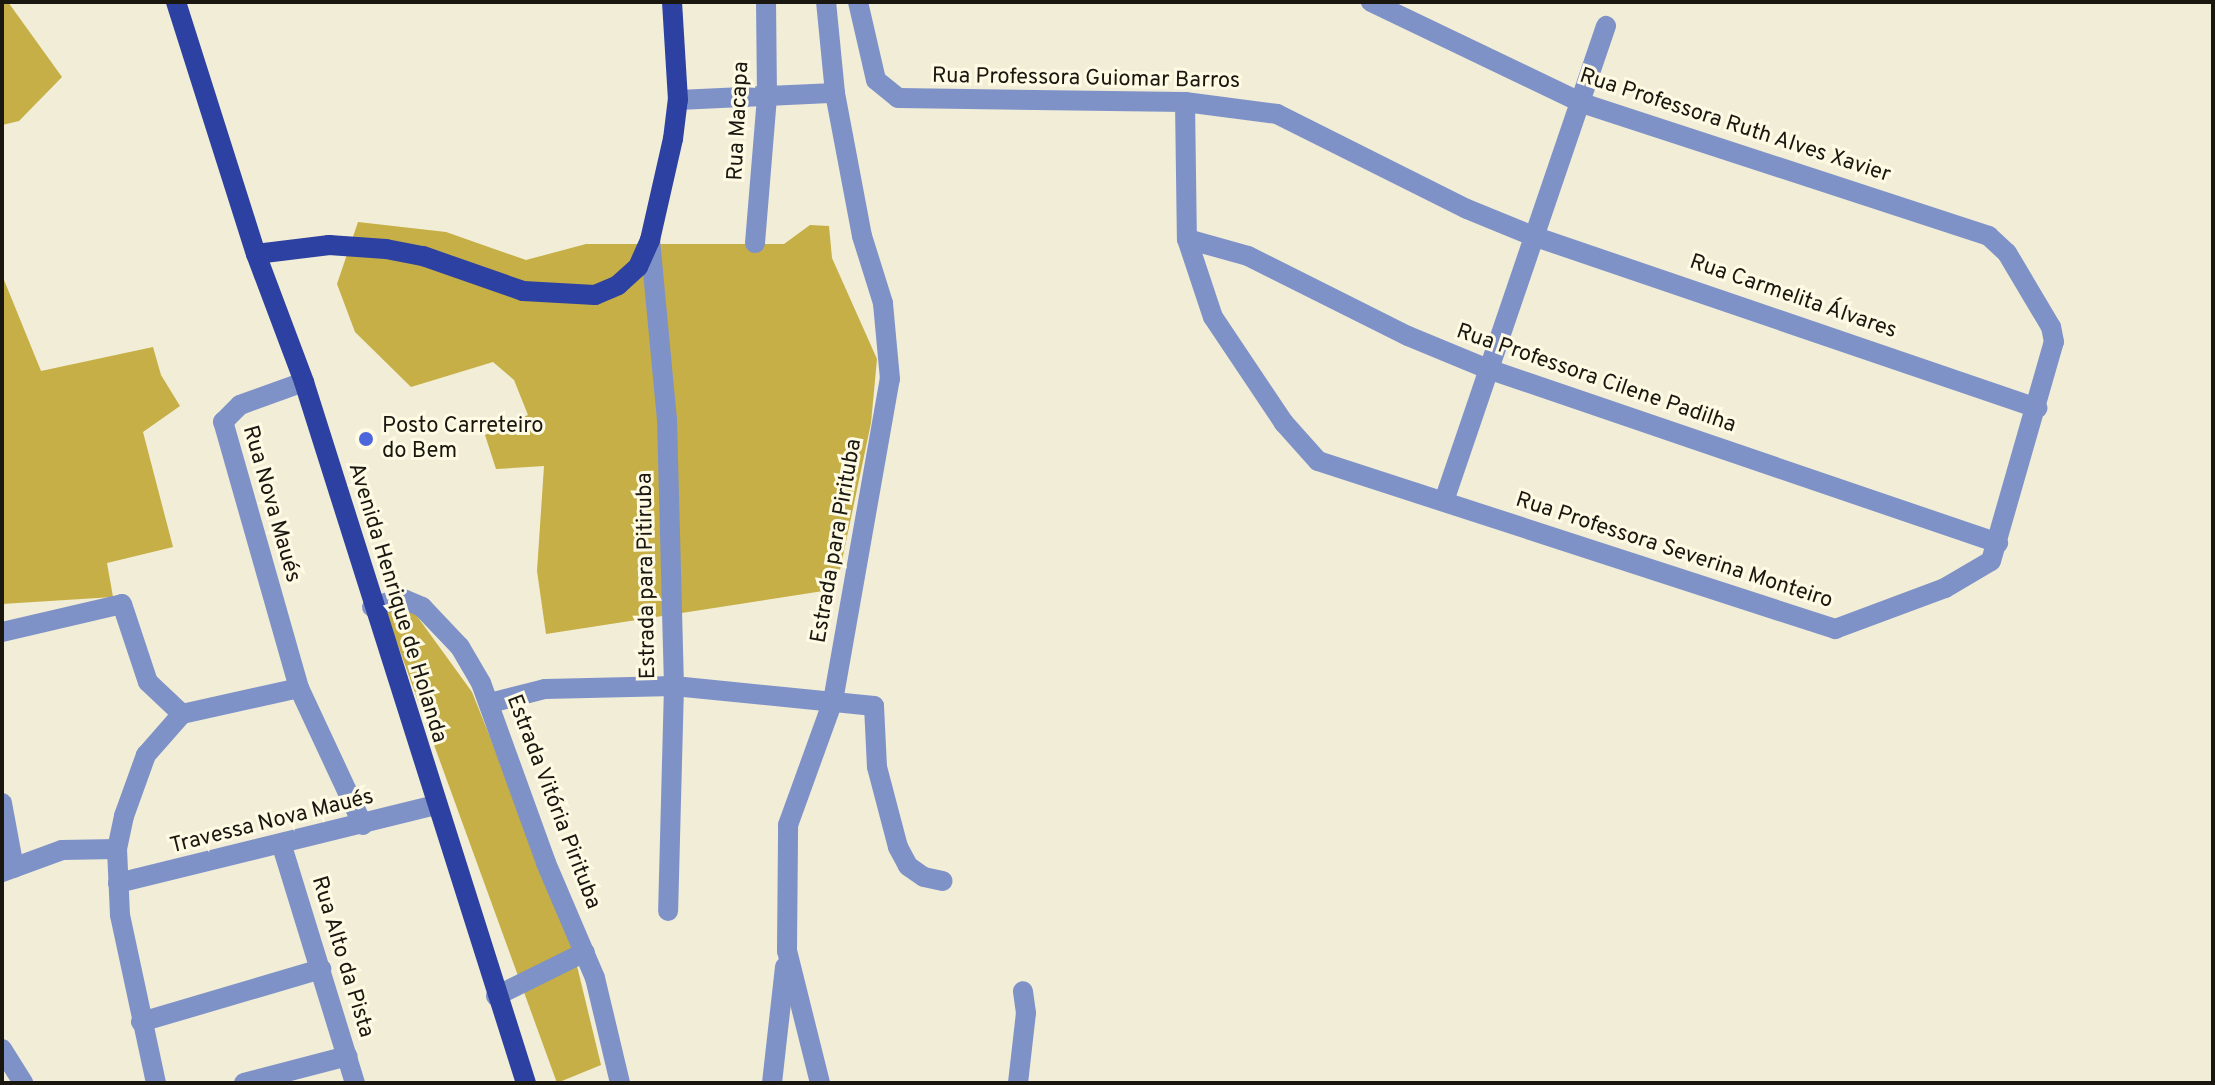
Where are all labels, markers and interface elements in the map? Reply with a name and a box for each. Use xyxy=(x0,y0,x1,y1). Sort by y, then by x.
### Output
street label: Rua Macapa xyxy=(723,61,755,181)
street label: Rua Professora Guiomar Barros xyxy=(932,63,1240,95)
street label: Rua Professora Ruth Alves Xavier xyxy=(1576,63,1894,189)
street label: Rua Carmelita Álvares xyxy=(1685,249,1901,345)
street label: Rua Professora Cilene Padilha xyxy=(1453,319,1739,439)
place label: Posto Carreteiro do Bem xyxy=(382,413,544,464)
street label: Rua Nova Maués xyxy=(236,423,306,585)
marker: Posto Carreteiro do Bem xyxy=(357,430,375,448)
street label: Estrada para Pirituba xyxy=(806,437,868,645)
street label: Avenida Henrique de Holanda xyxy=(342,460,452,746)
street label: Estrada para Pitiruba xyxy=(632,472,662,680)
street label: Rua Professora Severina Monteiro xyxy=(1512,487,1836,615)
street label: Estrada Vitória Pirituba xyxy=(500,691,606,913)
street label: Travessa Nova Maués xyxy=(167,784,377,860)
street label: Rua Alto da Pista xyxy=(305,873,379,1041)

